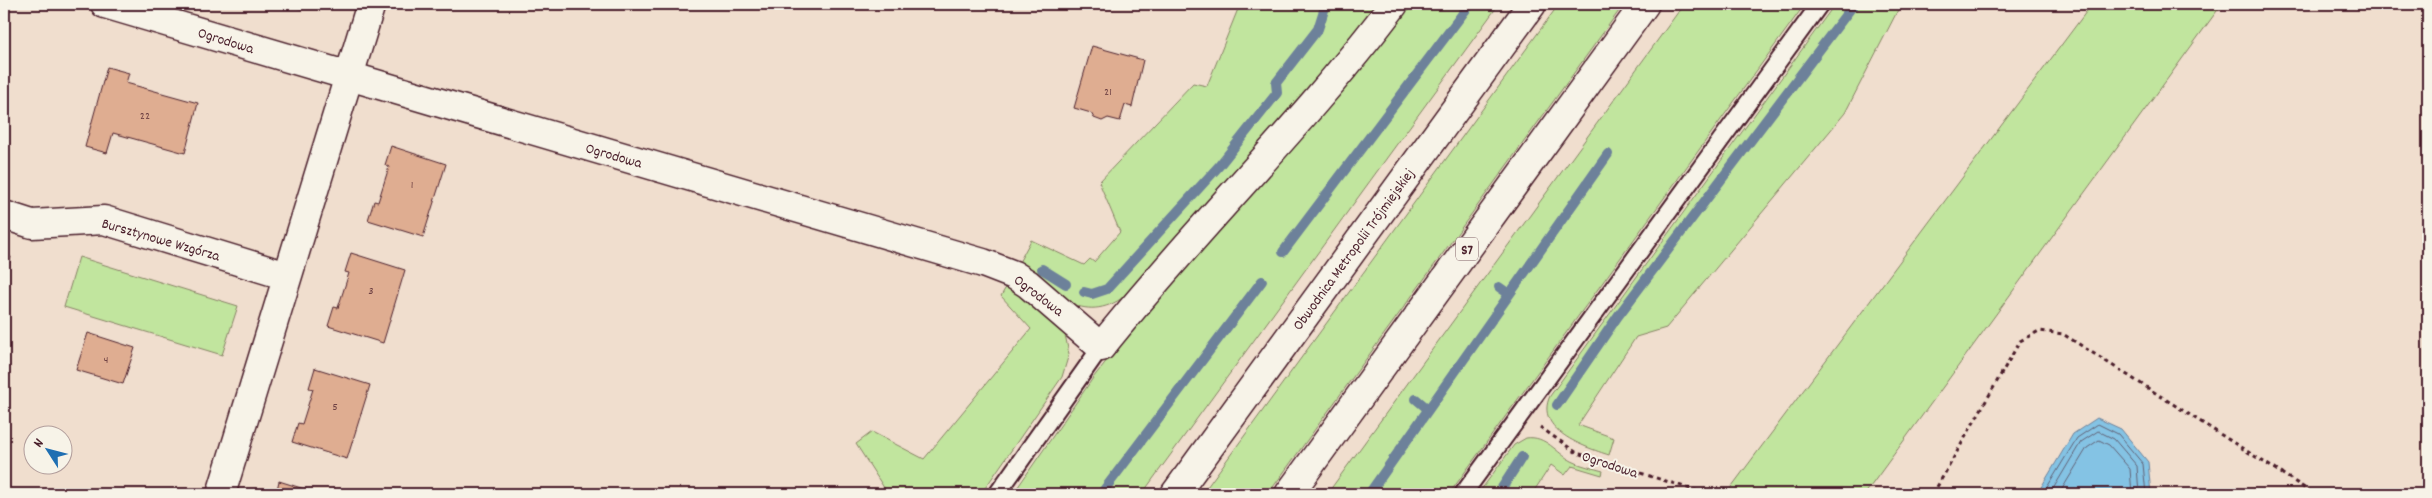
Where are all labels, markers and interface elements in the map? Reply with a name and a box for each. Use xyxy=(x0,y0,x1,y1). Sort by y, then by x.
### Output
street label: Ogrodowa xyxy=(195,23,257,61)
house number: 21 xyxy=(1104,84,1112,101)
house number: 22 xyxy=(140,108,150,125)
street label: Ogrodowa xyxy=(583,138,645,176)
street label: Obwodnica Metropolii Trójmiejskiej xyxy=(1288,165,1421,336)
house number: 1 xyxy=(411,177,413,194)
street label: Bursztynowe Wzgórza xyxy=(99,214,223,269)
road number: S7 xyxy=(1456,238,1478,260)
street label: Ogrodowa xyxy=(1008,270,1068,323)
house number: 3 xyxy=(368,283,374,300)
house number: 4 xyxy=(104,352,109,369)
house number: 5 xyxy=(332,399,338,416)
north arrow xyxy=(22,426,72,476)
text: N xyxy=(29,435,49,452)
street label: Ogrodowa xyxy=(1578,447,1641,486)

